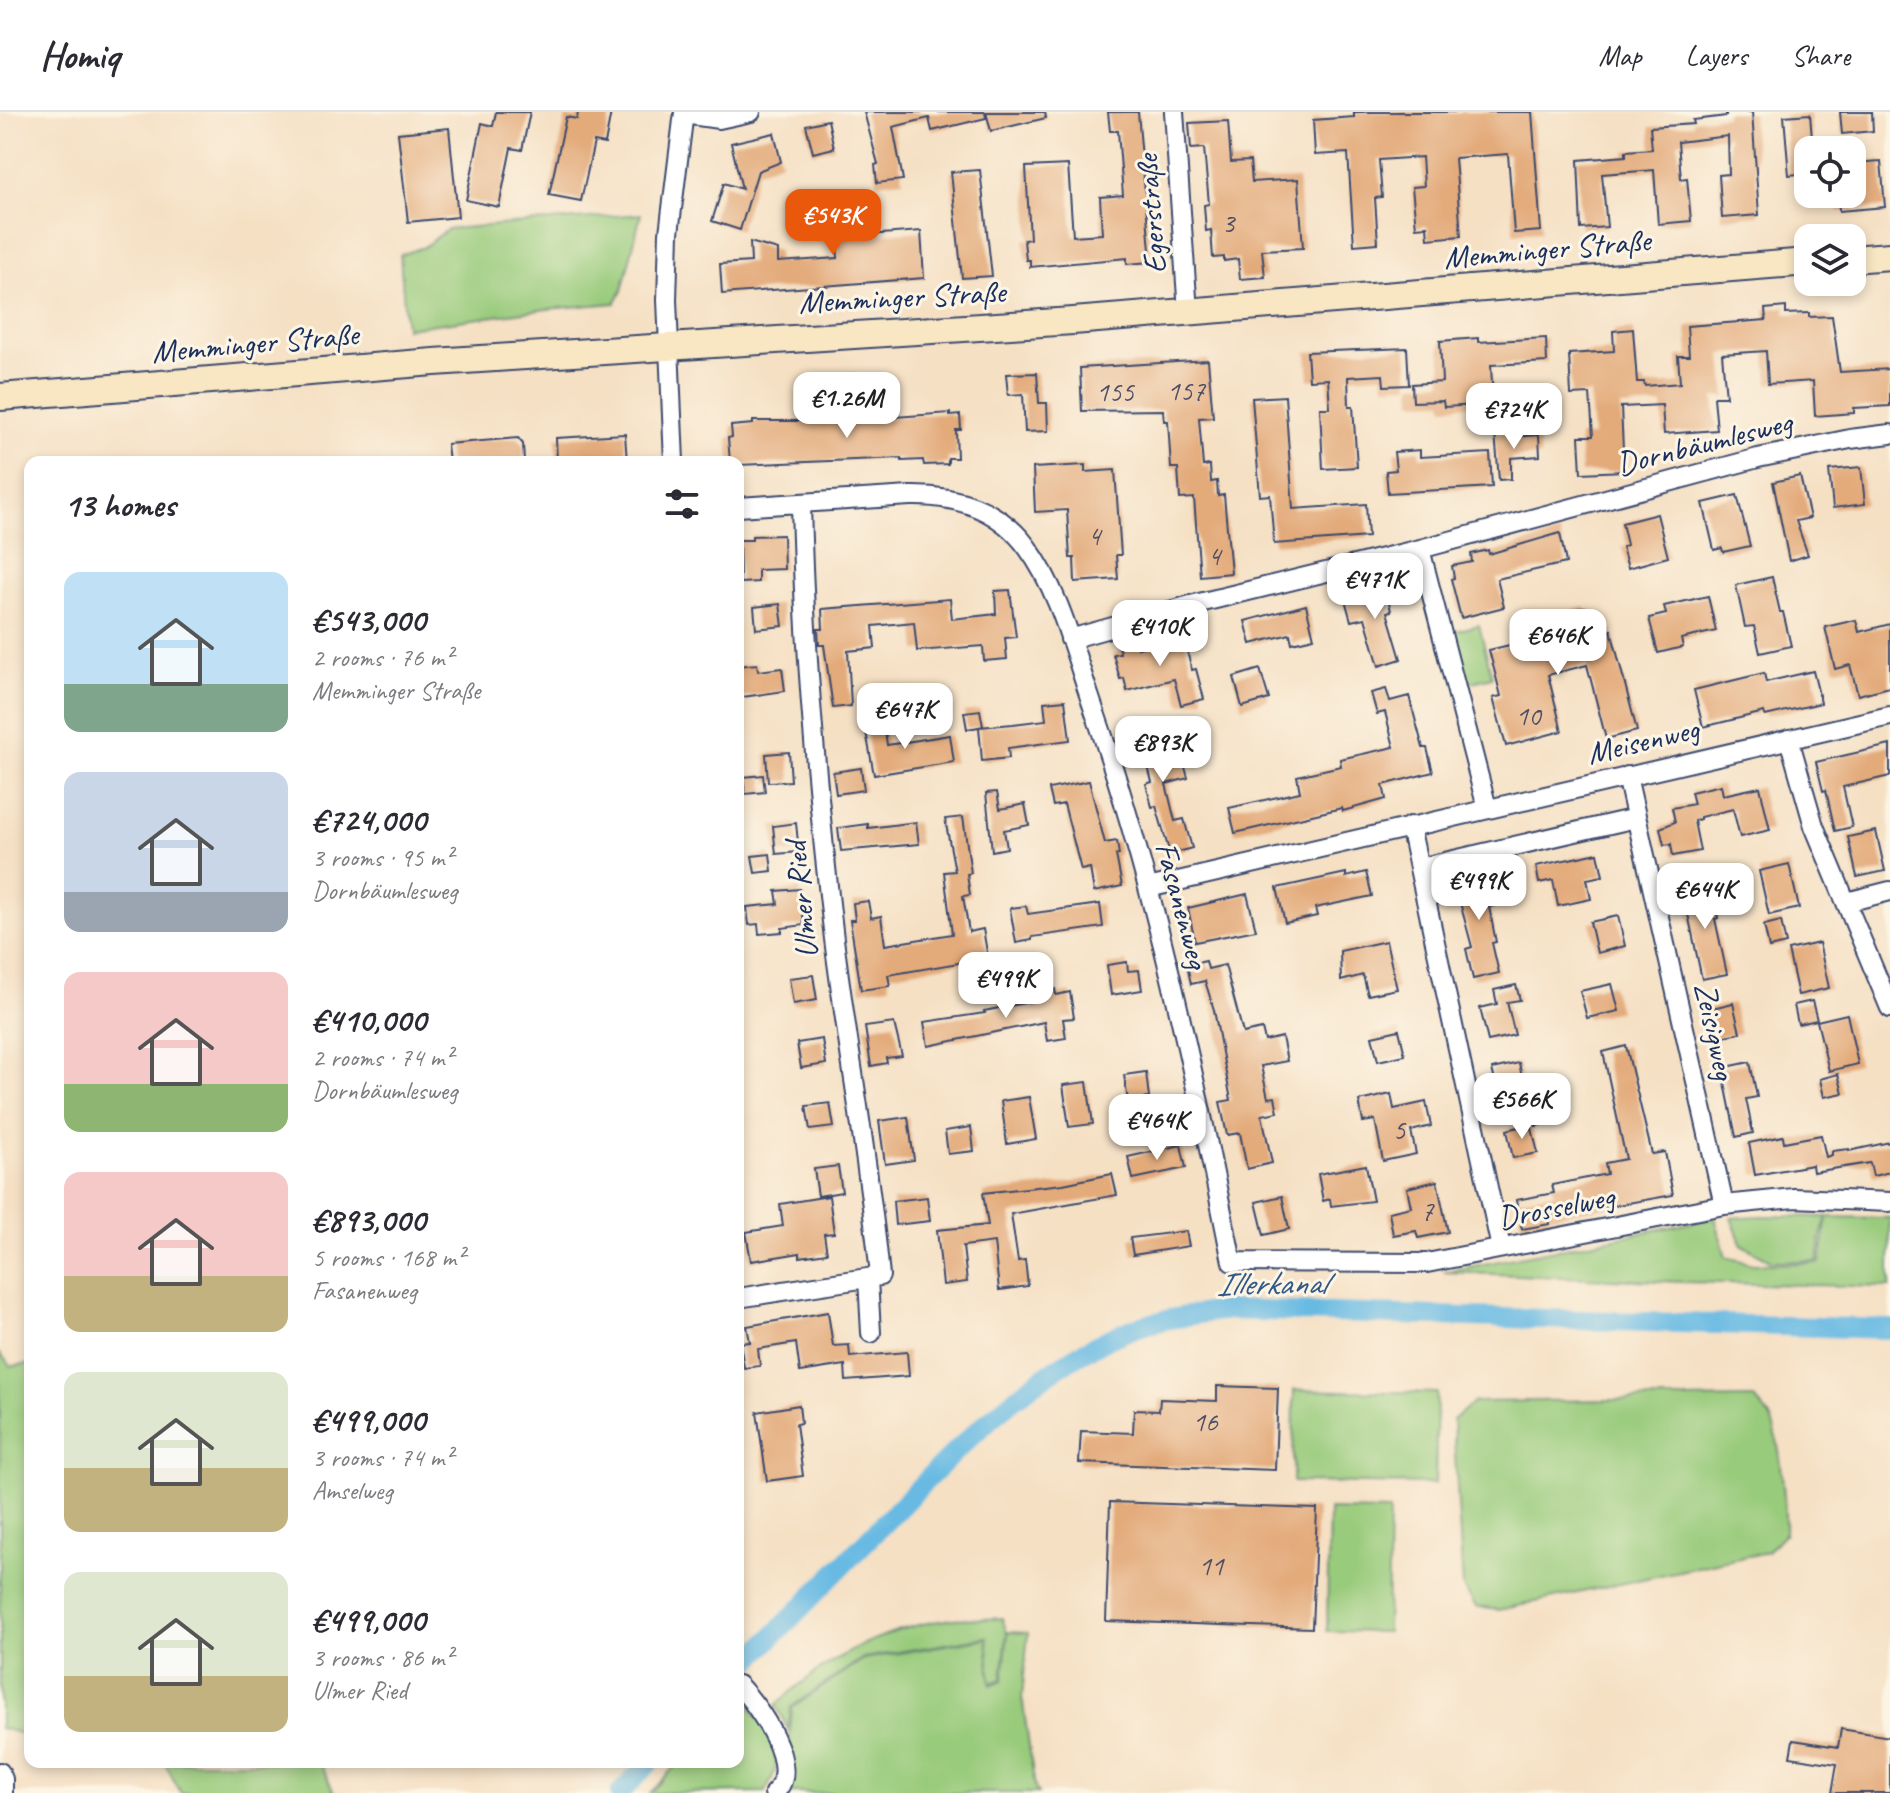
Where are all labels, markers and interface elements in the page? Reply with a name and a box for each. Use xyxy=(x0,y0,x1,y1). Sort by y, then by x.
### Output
text: Homiq xyxy=(40,32,119,79)
text: Map xyxy=(1599,38,1642,73)
text: Layers xyxy=(1686,38,1747,73)
text: Share xyxy=(1791,38,1850,73)
map controls xyxy=(1794,136,1866,296)
button: locate xyxy=(1794,136,1866,208)
street label: Egerstraße xyxy=(1126,151,1176,275)
pin: €543K xyxy=(777,189,889,257)
text: €543K xyxy=(803,198,863,231)
house number: 3 xyxy=(1222,205,1237,240)
street label: Memminger Straße xyxy=(1442,219,1654,278)
button: layers xyxy=(1794,224,1866,296)
street label: Memminger Straße xyxy=(798,271,1009,323)
street label: Memminger Straße xyxy=(150,313,362,372)
pin: €1.26M xyxy=(782,372,912,440)
house number: 157 xyxy=(1167,373,1206,408)
house number: 155 xyxy=(1096,374,1135,409)
text: €1.26M xyxy=(811,381,883,414)
pin: €724K xyxy=(1458,383,1570,451)
text: €724K xyxy=(1484,392,1544,425)
street label: Dornbäumlesweg xyxy=(1612,401,1798,485)
icon: filters xyxy=(660,482,704,526)
text: 13 homes xyxy=(64,483,175,526)
house number: 4 xyxy=(1088,518,1103,553)
house number: 4 xyxy=(1208,538,1223,573)
pin: €471K xyxy=(1319,553,1431,621)
text: €471K xyxy=(1345,562,1405,595)
text: €543,000 xyxy=(312,598,425,641)
pin: €410K xyxy=(1104,600,1216,668)
icon: home xyxy=(128,604,224,700)
text: €410K xyxy=(1130,609,1190,642)
pin: €646K xyxy=(1502,609,1614,677)
text: €646K xyxy=(1527,618,1589,651)
text: 2 rooms · 76 m² xyxy=(312,641,453,674)
text: Memminger Straße xyxy=(312,674,480,707)
pin: €647K xyxy=(849,683,961,751)
text: €647K xyxy=(875,692,935,725)
house number: 10 xyxy=(1515,698,1543,733)
street label: Meisenweg xyxy=(1583,708,1704,774)
pin: €893K xyxy=(1107,716,1219,784)
text: €893K xyxy=(1133,725,1193,758)
text: €724,000 xyxy=(312,798,426,841)
icon: home xyxy=(128,804,224,900)
street label: Ulmer Ried xyxy=(774,835,828,960)
street label: Fasanenweg xyxy=(1146,837,1219,975)
text: 3 rooms · 95 m² xyxy=(312,841,453,874)
pin: €499K xyxy=(1423,854,1535,922)
text: €499K xyxy=(1449,863,1509,896)
pin: €644K xyxy=(1649,863,1761,931)
text: €644K xyxy=(1675,872,1735,905)
text: Dornbäumlesweg xyxy=(312,874,457,907)
pin: €499K xyxy=(950,952,1062,1020)
text: €499K xyxy=(976,961,1036,994)
street label: Zeisigweg xyxy=(1685,979,1746,1085)
text: €410,000 xyxy=(312,998,426,1041)
icon: home xyxy=(128,1004,224,1100)
text: 2 rooms · 74 m² xyxy=(312,1041,453,1074)
pin: €566K xyxy=(1466,1073,1578,1141)
text: Dornbäumlesweg xyxy=(312,1074,457,1107)
text: €566K xyxy=(1492,1082,1552,1115)
pin: €464K xyxy=(1101,1094,1213,1162)
text: €464K xyxy=(1127,1103,1187,1136)
house number: 5 xyxy=(1393,1112,1407,1147)
street label: Drosselweg xyxy=(1494,1175,1619,1238)
house number: 7 xyxy=(1421,1193,1435,1228)
text: €893,000 xyxy=(312,1198,425,1241)
icon: home xyxy=(128,1204,224,1300)
text: 5 rooms · 168 m² xyxy=(312,1241,464,1274)
water label: Illerkanal xyxy=(1216,1260,1338,1305)
text: Fasanenweg xyxy=(312,1274,417,1307)
text: €499,000 xyxy=(312,1398,425,1441)
icon: home xyxy=(128,1404,224,1500)
house number: 16 xyxy=(1192,1404,1219,1439)
text: 3 rooms · 74 m² xyxy=(312,1441,453,1474)
text: Amselweg xyxy=(312,1474,392,1507)
house number: 11 xyxy=(1198,1548,1225,1583)
text: €499,000 xyxy=(312,1598,425,1641)
icon: home xyxy=(128,1604,224,1700)
text: 3 rooms · 86 m² xyxy=(312,1641,453,1674)
text: Ulmer Ried xyxy=(312,1674,407,1707)

